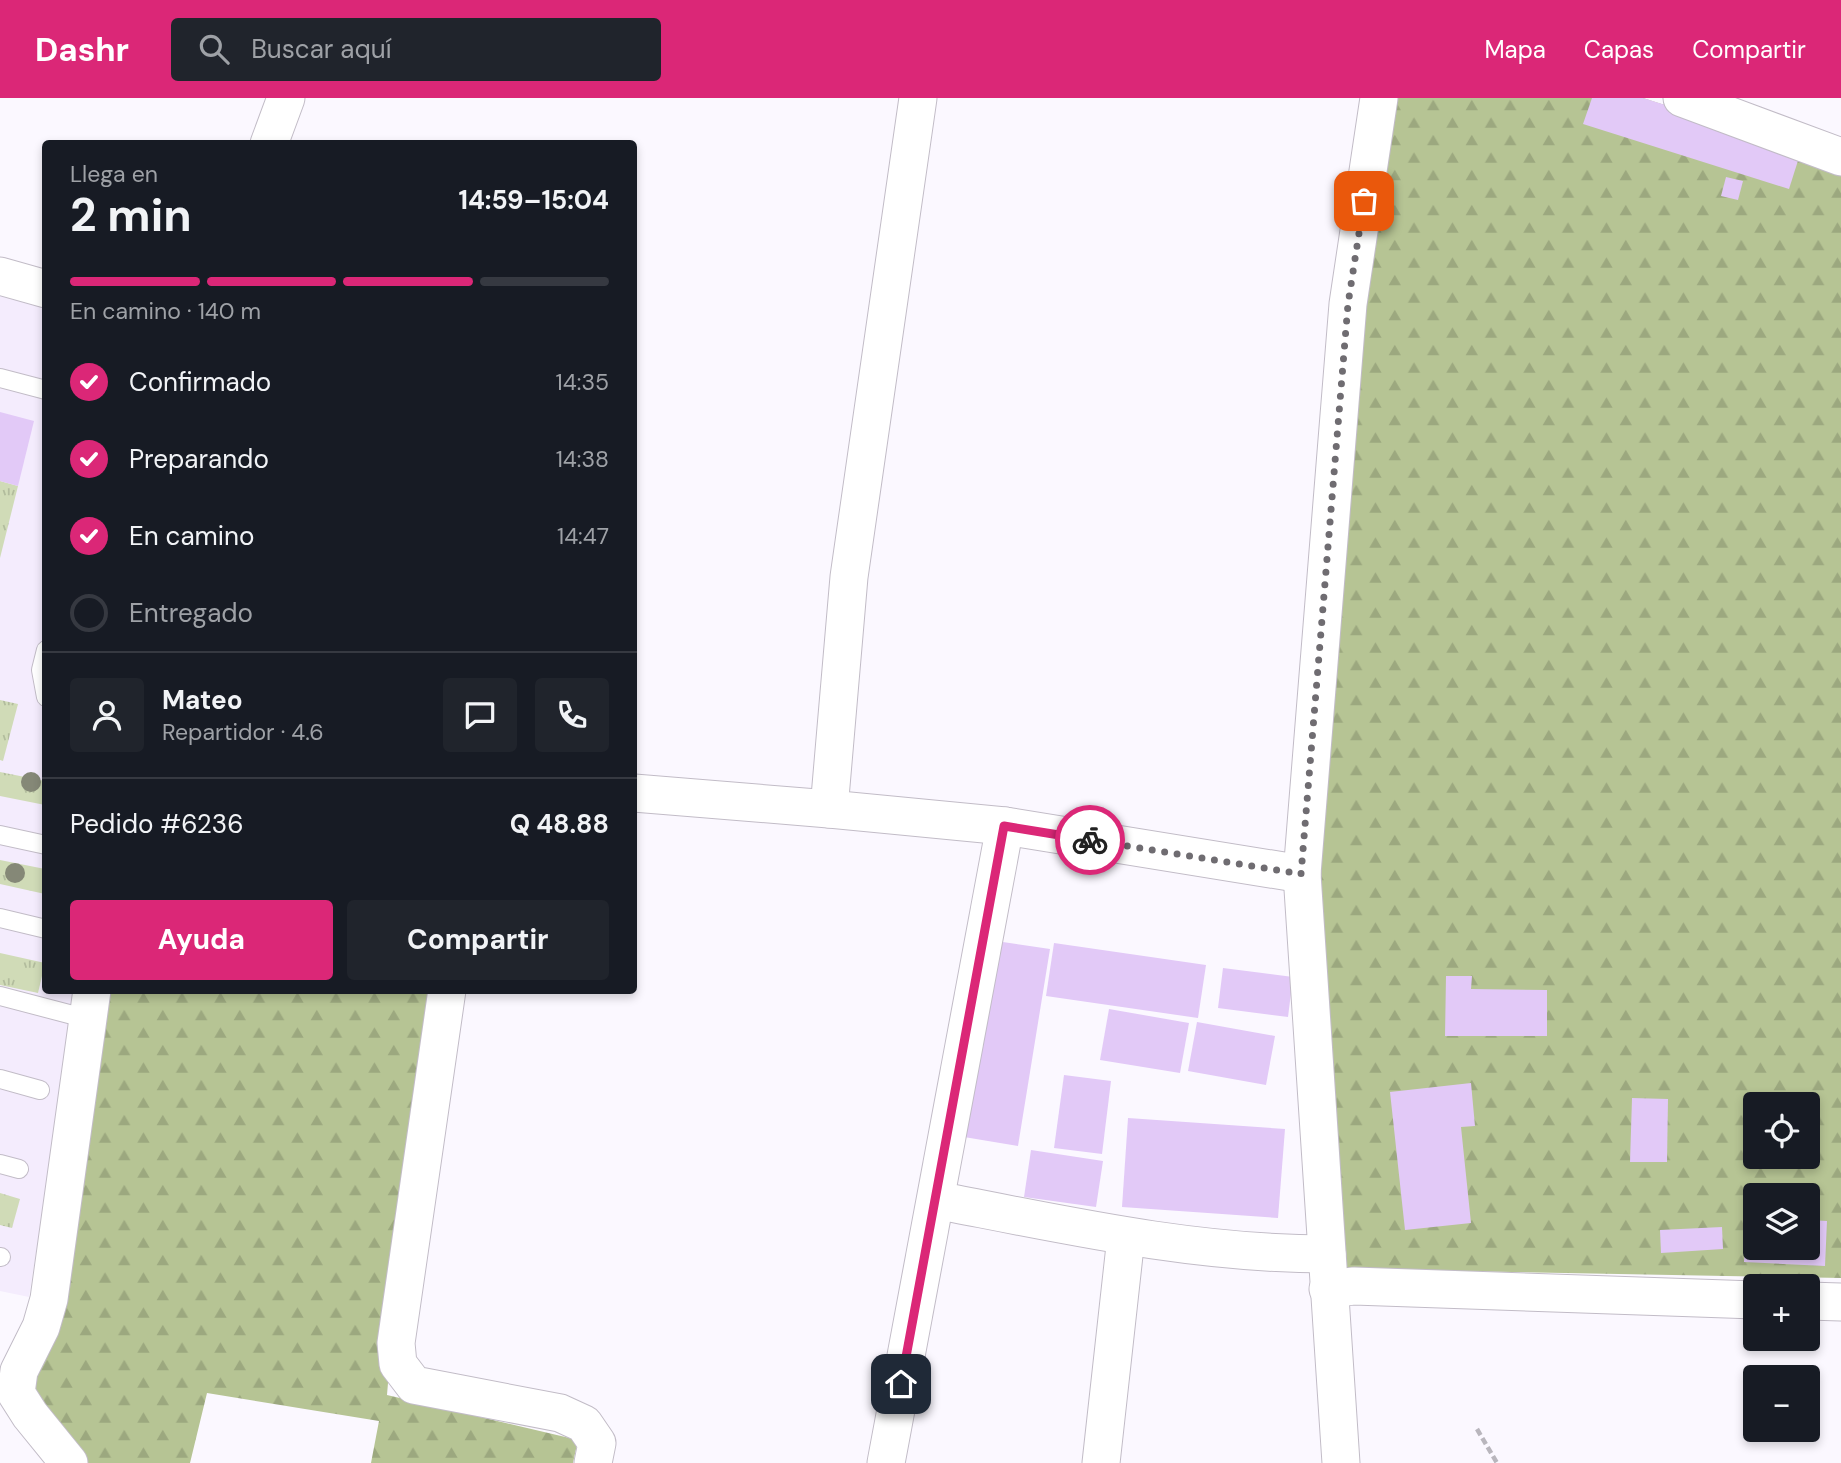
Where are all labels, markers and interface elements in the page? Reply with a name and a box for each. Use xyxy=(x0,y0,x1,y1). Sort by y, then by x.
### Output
search box xyxy=(171,18,661,81)
text: Dashr xyxy=(35,28,129,71)
icon: search xyxy=(195,30,233,68)
text: Buscar aquí xyxy=(251,32,391,66)
text: Mapa xyxy=(1484,34,1546,65)
text: Capas xyxy=(1584,34,1654,65)
text: Compartir xyxy=(1692,34,1806,65)
text: Llega en xyxy=(70,159,158,189)
pin xyxy=(1334,171,1394,231)
icon: bag xyxy=(1345,182,1383,220)
text: 14:59–15:04 xyxy=(458,183,609,217)
text: 2 min xyxy=(70,185,192,245)
text: En camino · 140 m xyxy=(70,296,261,326)
icon: check xyxy=(70,363,108,401)
text: Confirmado xyxy=(129,365,271,399)
text: 14:35 xyxy=(556,367,609,397)
icon: check xyxy=(70,440,108,478)
text: Preparando xyxy=(129,442,269,476)
text: 14:38 xyxy=(556,444,609,474)
icon: check xyxy=(70,517,108,555)
text: En camino xyxy=(129,519,254,553)
text: 14:47 xyxy=(557,521,609,551)
text: Entregado xyxy=(129,596,253,630)
button: person xyxy=(70,678,144,752)
button: chat xyxy=(443,678,517,752)
button: phone xyxy=(535,678,609,752)
text: Mateo xyxy=(162,683,243,717)
text: Repartidor · 4.6 xyxy=(162,717,324,747)
courier xyxy=(1055,805,1125,875)
text: Pedido #6236 xyxy=(70,807,244,841)
text: Q 48.88 xyxy=(510,807,609,841)
icon: bike xyxy=(1071,821,1109,859)
button: Ayuda xyxy=(70,900,333,980)
button: Compartir xyxy=(347,900,609,980)
map controls xyxy=(1743,1092,1820,1442)
button: locate xyxy=(1743,1092,1820,1169)
button: layers xyxy=(1743,1183,1820,1260)
button: + xyxy=(1743,1274,1820,1351)
pin xyxy=(871,1354,931,1414)
icon: home xyxy=(882,1365,920,1403)
button: − xyxy=(1743,1365,1820,1442)

